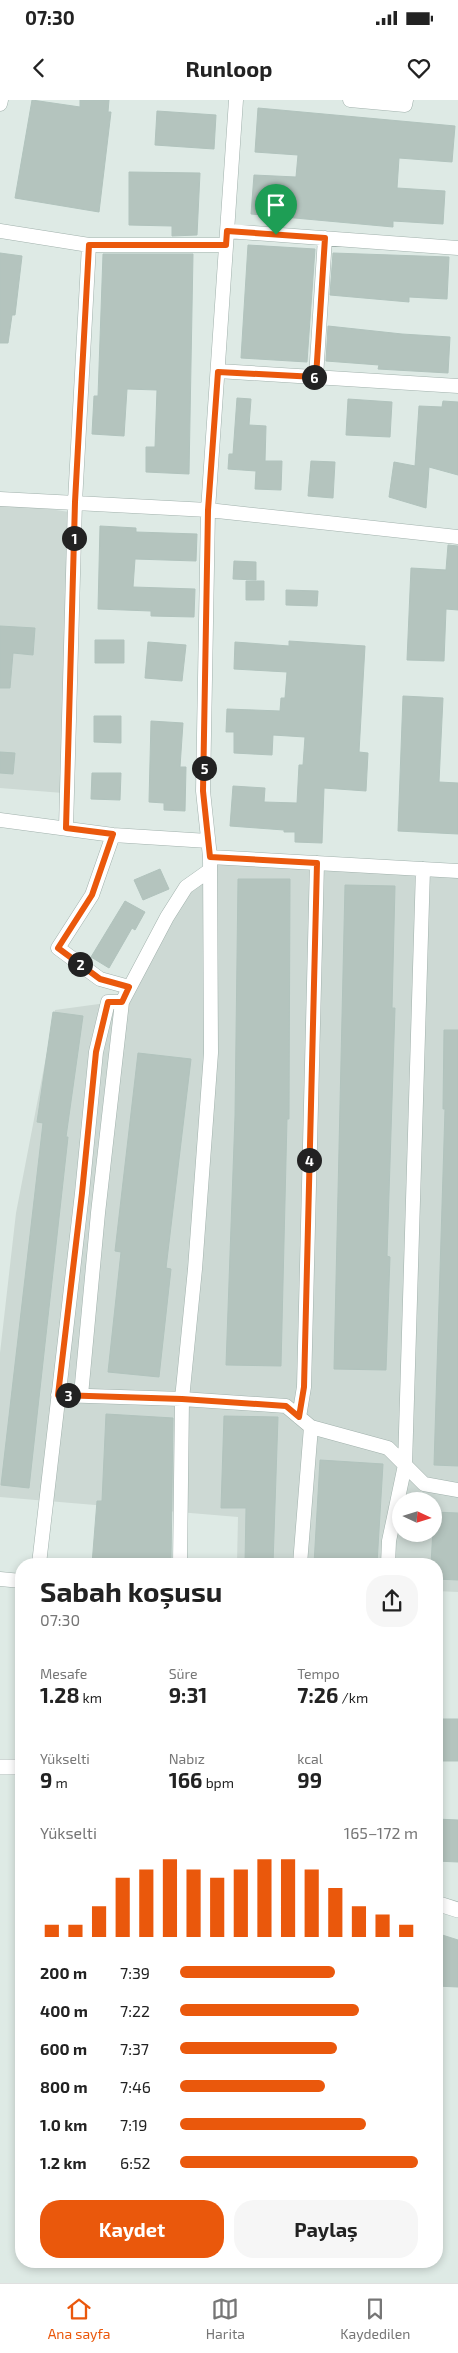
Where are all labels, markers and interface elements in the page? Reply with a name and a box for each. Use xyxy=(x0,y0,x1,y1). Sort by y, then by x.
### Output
text: 07:30 xyxy=(25,6,75,29)
icon: back xyxy=(25,54,53,82)
icon: heart xyxy=(405,54,433,82)
text: Runloop xyxy=(186,55,272,81)
pin xyxy=(255,184,297,235)
icon: arrive xyxy=(262,191,290,219)
pin: 6 xyxy=(302,364,326,390)
text: 6 xyxy=(310,369,319,386)
pin: 1 xyxy=(62,526,86,550)
text: 1 xyxy=(71,530,78,547)
pin: 5 xyxy=(192,756,216,780)
text: 5 xyxy=(201,760,208,777)
pin: 2 xyxy=(68,952,92,976)
text: 2 xyxy=(76,956,85,973)
pin: 4 xyxy=(296,1148,322,1172)
text: 4 xyxy=(305,1152,314,1169)
pin: 3 xyxy=(56,1382,80,1408)
text: 3 xyxy=(65,1387,72,1404)
north arrow xyxy=(392,1492,442,1542)
map controls xyxy=(392,1492,442,1542)
text: Sabah koşusu xyxy=(40,1574,222,1608)
button: share xyxy=(366,1575,418,1627)
text: 07:30 xyxy=(40,1610,80,1629)
text: Mesafe xyxy=(40,1665,87,1682)
text: Süre xyxy=(169,1665,197,1682)
text: Tempo xyxy=(297,1665,340,1682)
text: 1.28 xyxy=(40,1682,79,1707)
text: 9:31 xyxy=(169,1682,207,1707)
text: 7:26 xyxy=(297,1682,338,1707)
text: km xyxy=(79,1689,102,1706)
text: /km xyxy=(338,1689,368,1706)
text: Yükselti xyxy=(40,1750,90,1767)
text: Nabız xyxy=(169,1750,205,1767)
text: kcal xyxy=(297,1750,323,1767)
text: 9 xyxy=(40,1767,52,1792)
text: 166 xyxy=(169,1767,203,1792)
text: 99 xyxy=(297,1767,322,1792)
text: m xyxy=(52,1774,68,1791)
text: bpm xyxy=(203,1774,234,1791)
text: Yükselti xyxy=(40,1823,97,1842)
text: 165–172 m xyxy=(344,1823,418,1842)
text: 200 m xyxy=(40,1963,87,1982)
text: 7:39 xyxy=(120,1963,150,1982)
text: 400 m xyxy=(40,2001,88,2020)
text: 7:22 xyxy=(120,2001,150,2020)
text: 600 m xyxy=(40,2039,87,2058)
text: 7:37 xyxy=(120,2039,149,2058)
text: 800 m xyxy=(40,2077,88,2096)
text: 7:46 xyxy=(120,2077,151,2096)
text: 1.0 km xyxy=(40,2115,87,2134)
text: 7:19 xyxy=(120,2115,148,2134)
text: 1.2 km xyxy=(40,2153,87,2172)
text: 6:52 xyxy=(120,2153,151,2172)
button: Kaydet xyxy=(40,2200,224,2258)
button: Paylaş xyxy=(234,2200,418,2258)
tab: Ana sayfa xyxy=(48,2295,111,2342)
tab: Harita xyxy=(206,2295,245,2342)
tab: Kaydedilen xyxy=(340,2295,410,2342)

